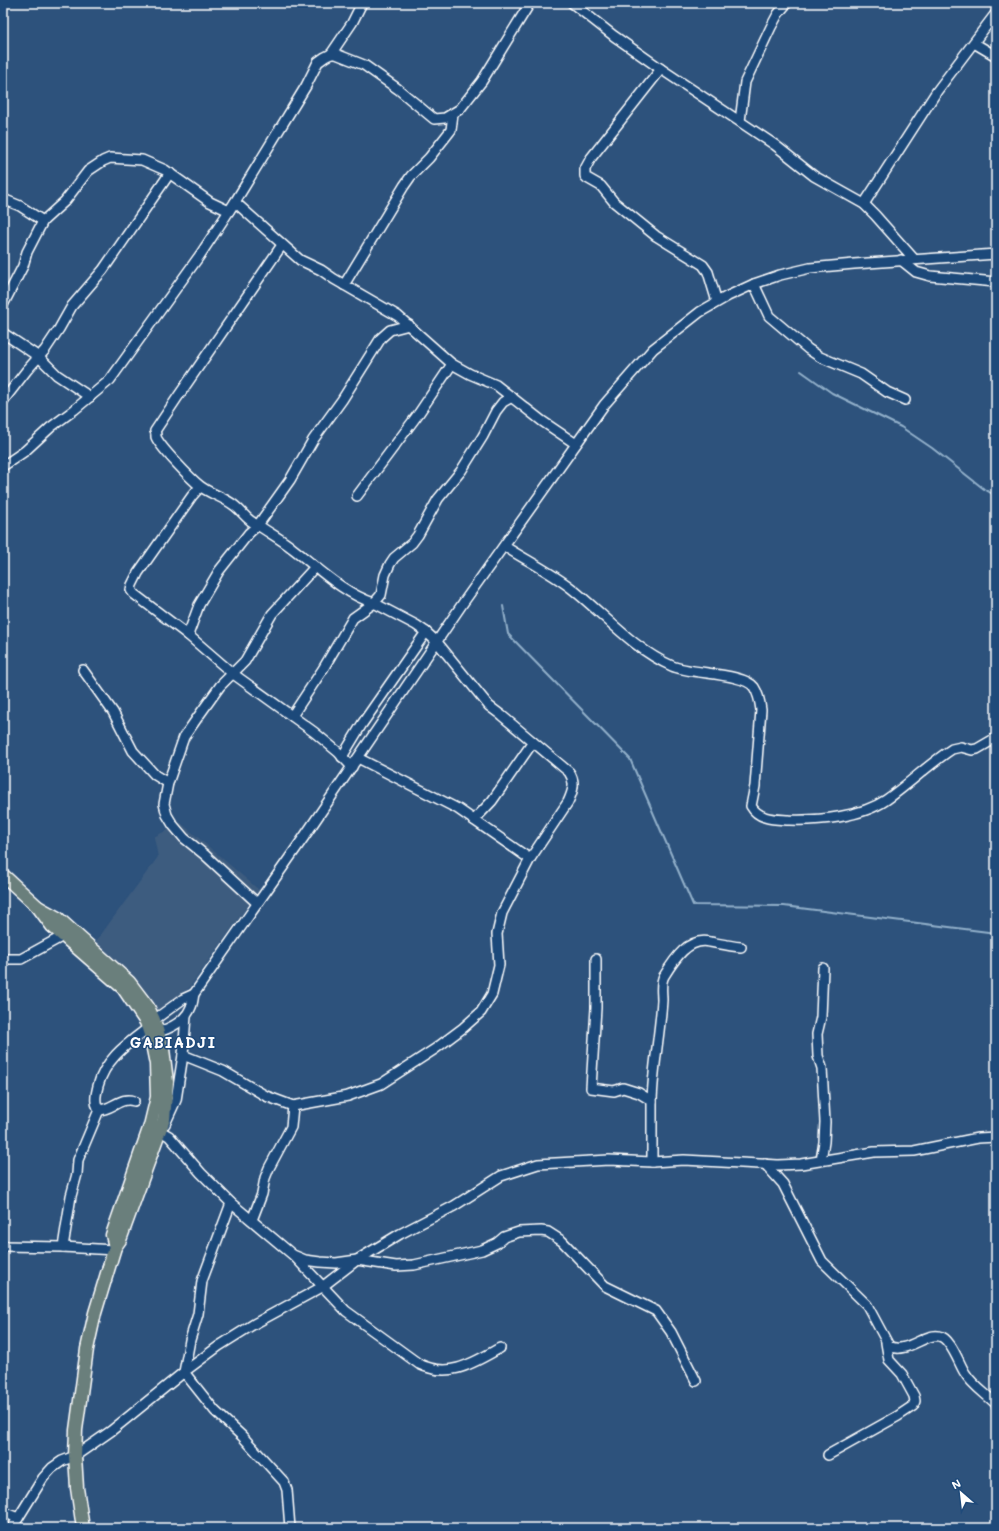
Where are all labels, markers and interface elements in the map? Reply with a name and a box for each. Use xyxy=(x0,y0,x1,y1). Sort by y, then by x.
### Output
district label: GABIADJI xyxy=(130,1032,216,1052)
north arrow xyxy=(941,1473,981,1513)
text: N xyxy=(949,1475,963,1492)

